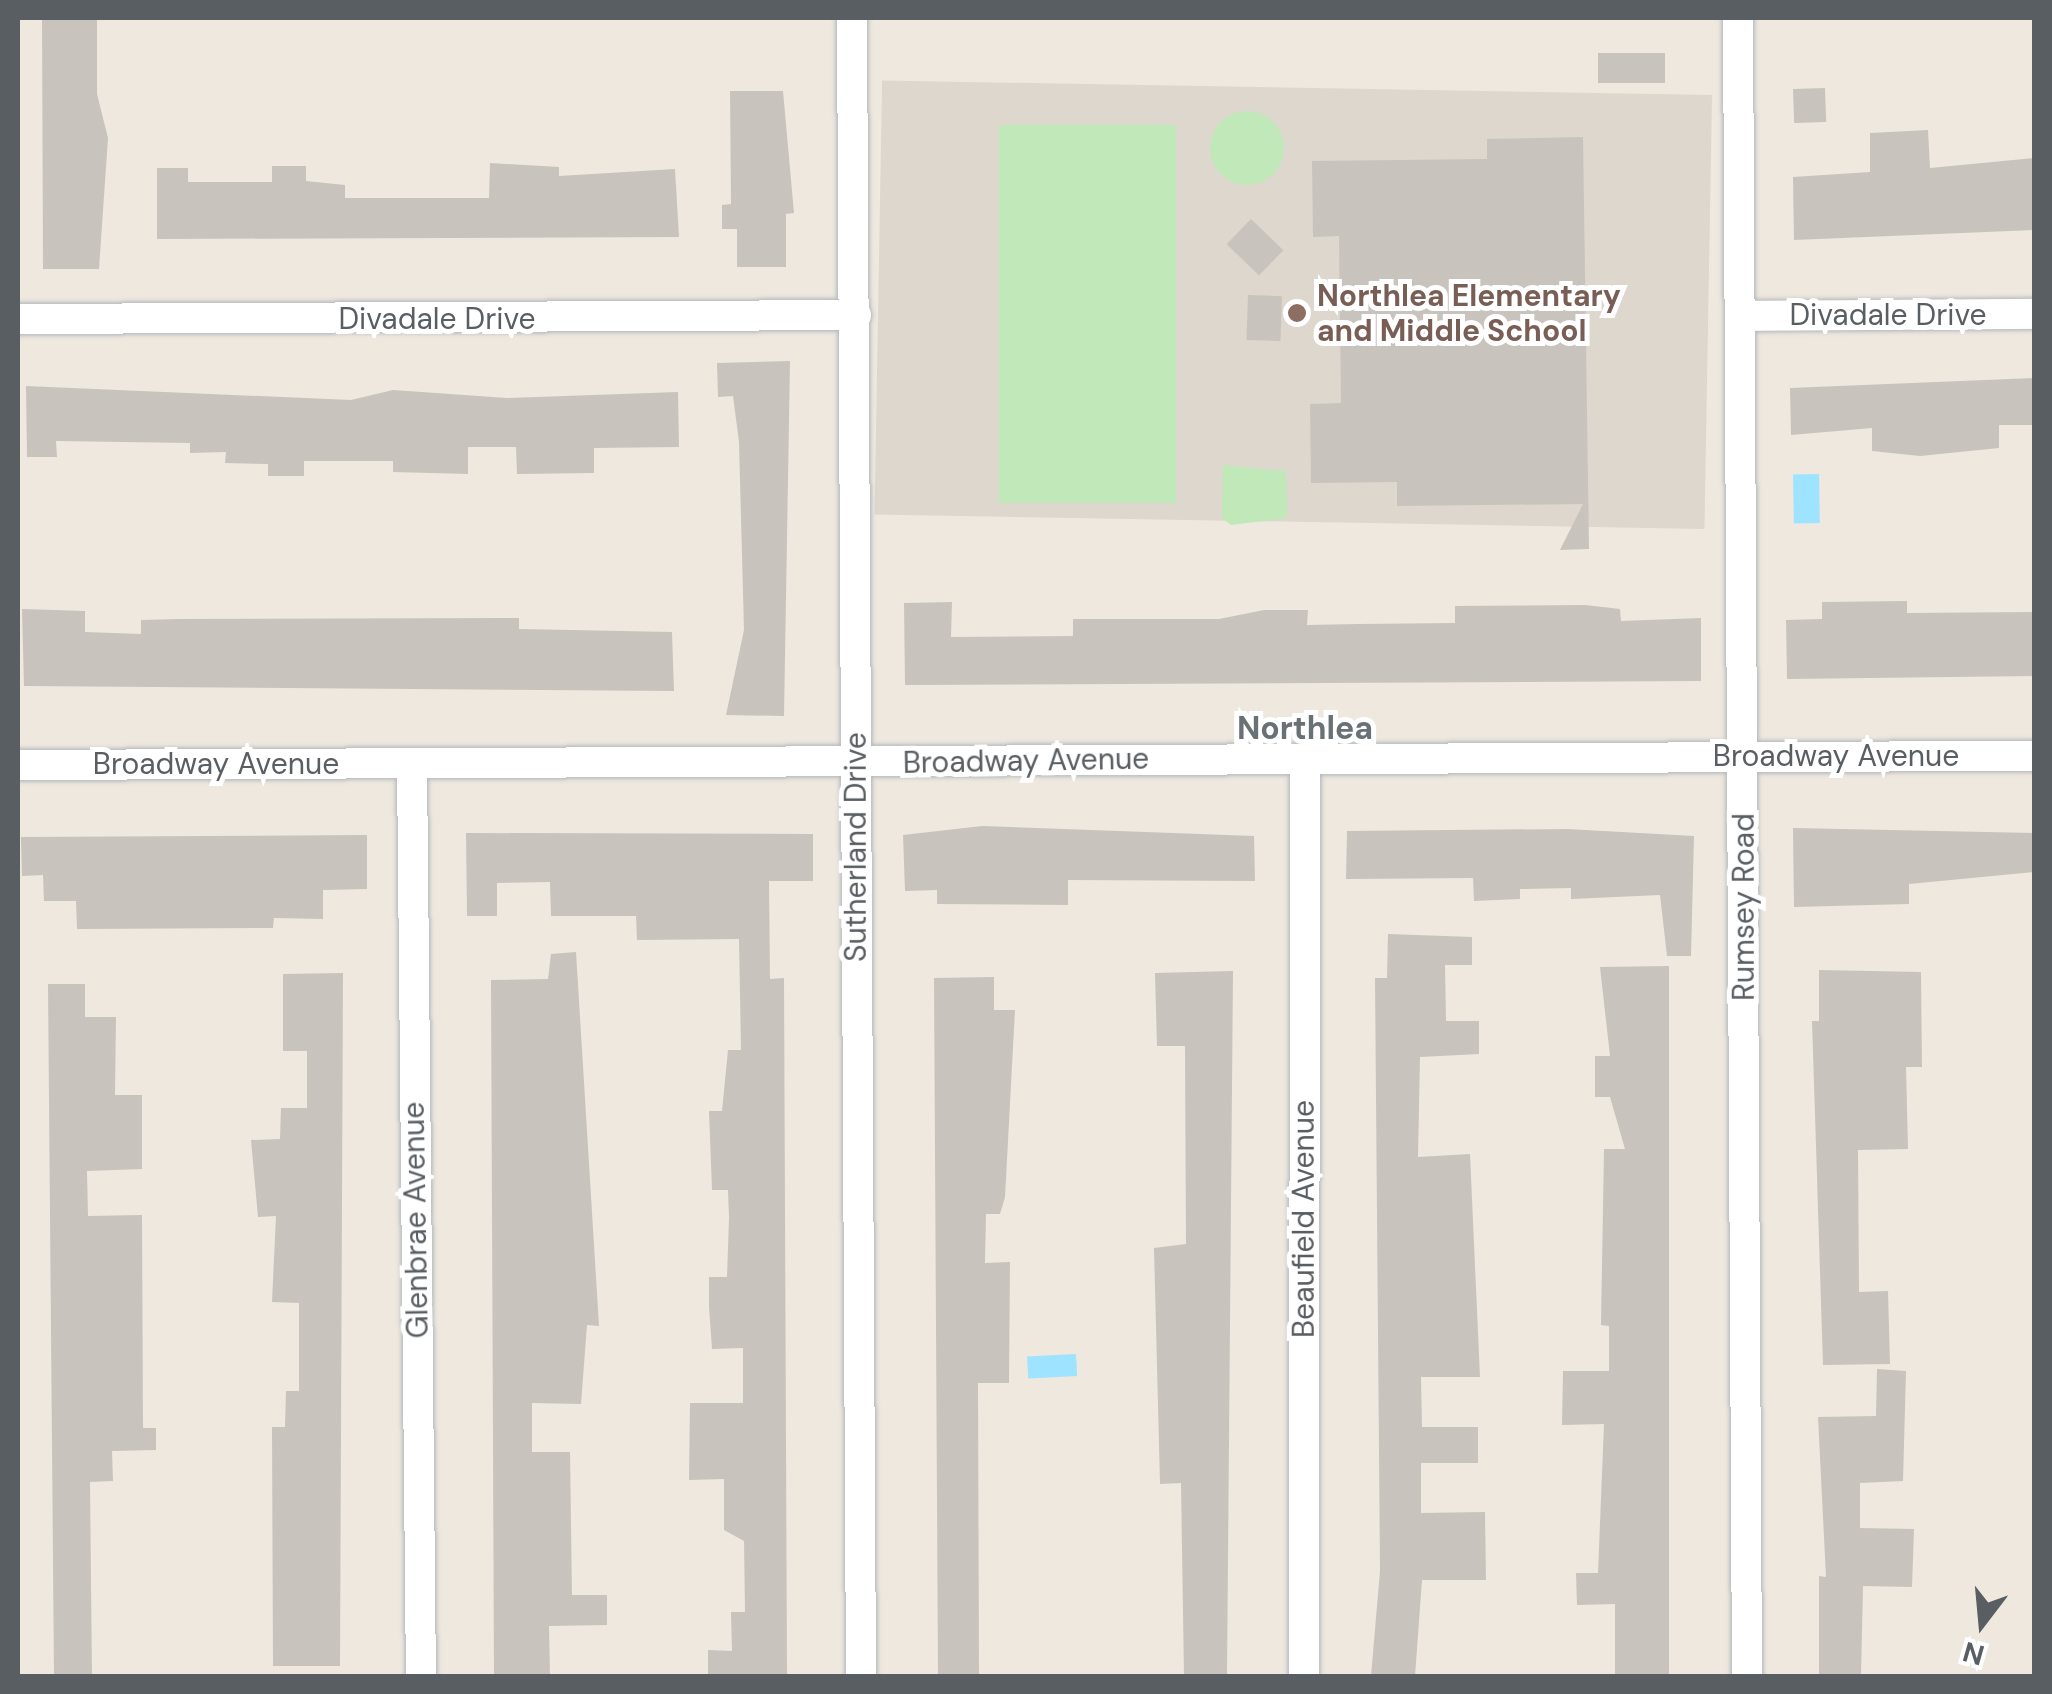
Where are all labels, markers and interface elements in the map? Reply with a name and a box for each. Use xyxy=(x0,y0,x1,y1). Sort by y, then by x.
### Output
place label: Northlea Elementary and Middle School xyxy=(1317,278,1621,348)
street label: Divadale Drive xyxy=(1789,297,1987,333)
street label: Divadale Drive xyxy=(338,301,536,337)
marker: Northlea Elementary and Middle School xyxy=(1286,302,1308,324)
district label: Northlea xyxy=(1237,709,1373,747)
street label: Sutherland Drive xyxy=(838,732,874,962)
street label: Broadway Avenue xyxy=(1713,738,1959,774)
street label: Broadway Avenue xyxy=(903,741,1149,781)
street label: Broadway Avenue xyxy=(93,746,339,782)
street label: Rumsey Road xyxy=(1726,813,1762,1001)
street label: Beaufield Avenue xyxy=(1286,1100,1322,1338)
street label: Glenbrae Avenue xyxy=(396,1101,436,1339)
north arrow xyxy=(1932,1574,2032,1674)
text: N xyxy=(1959,1633,1989,1674)

